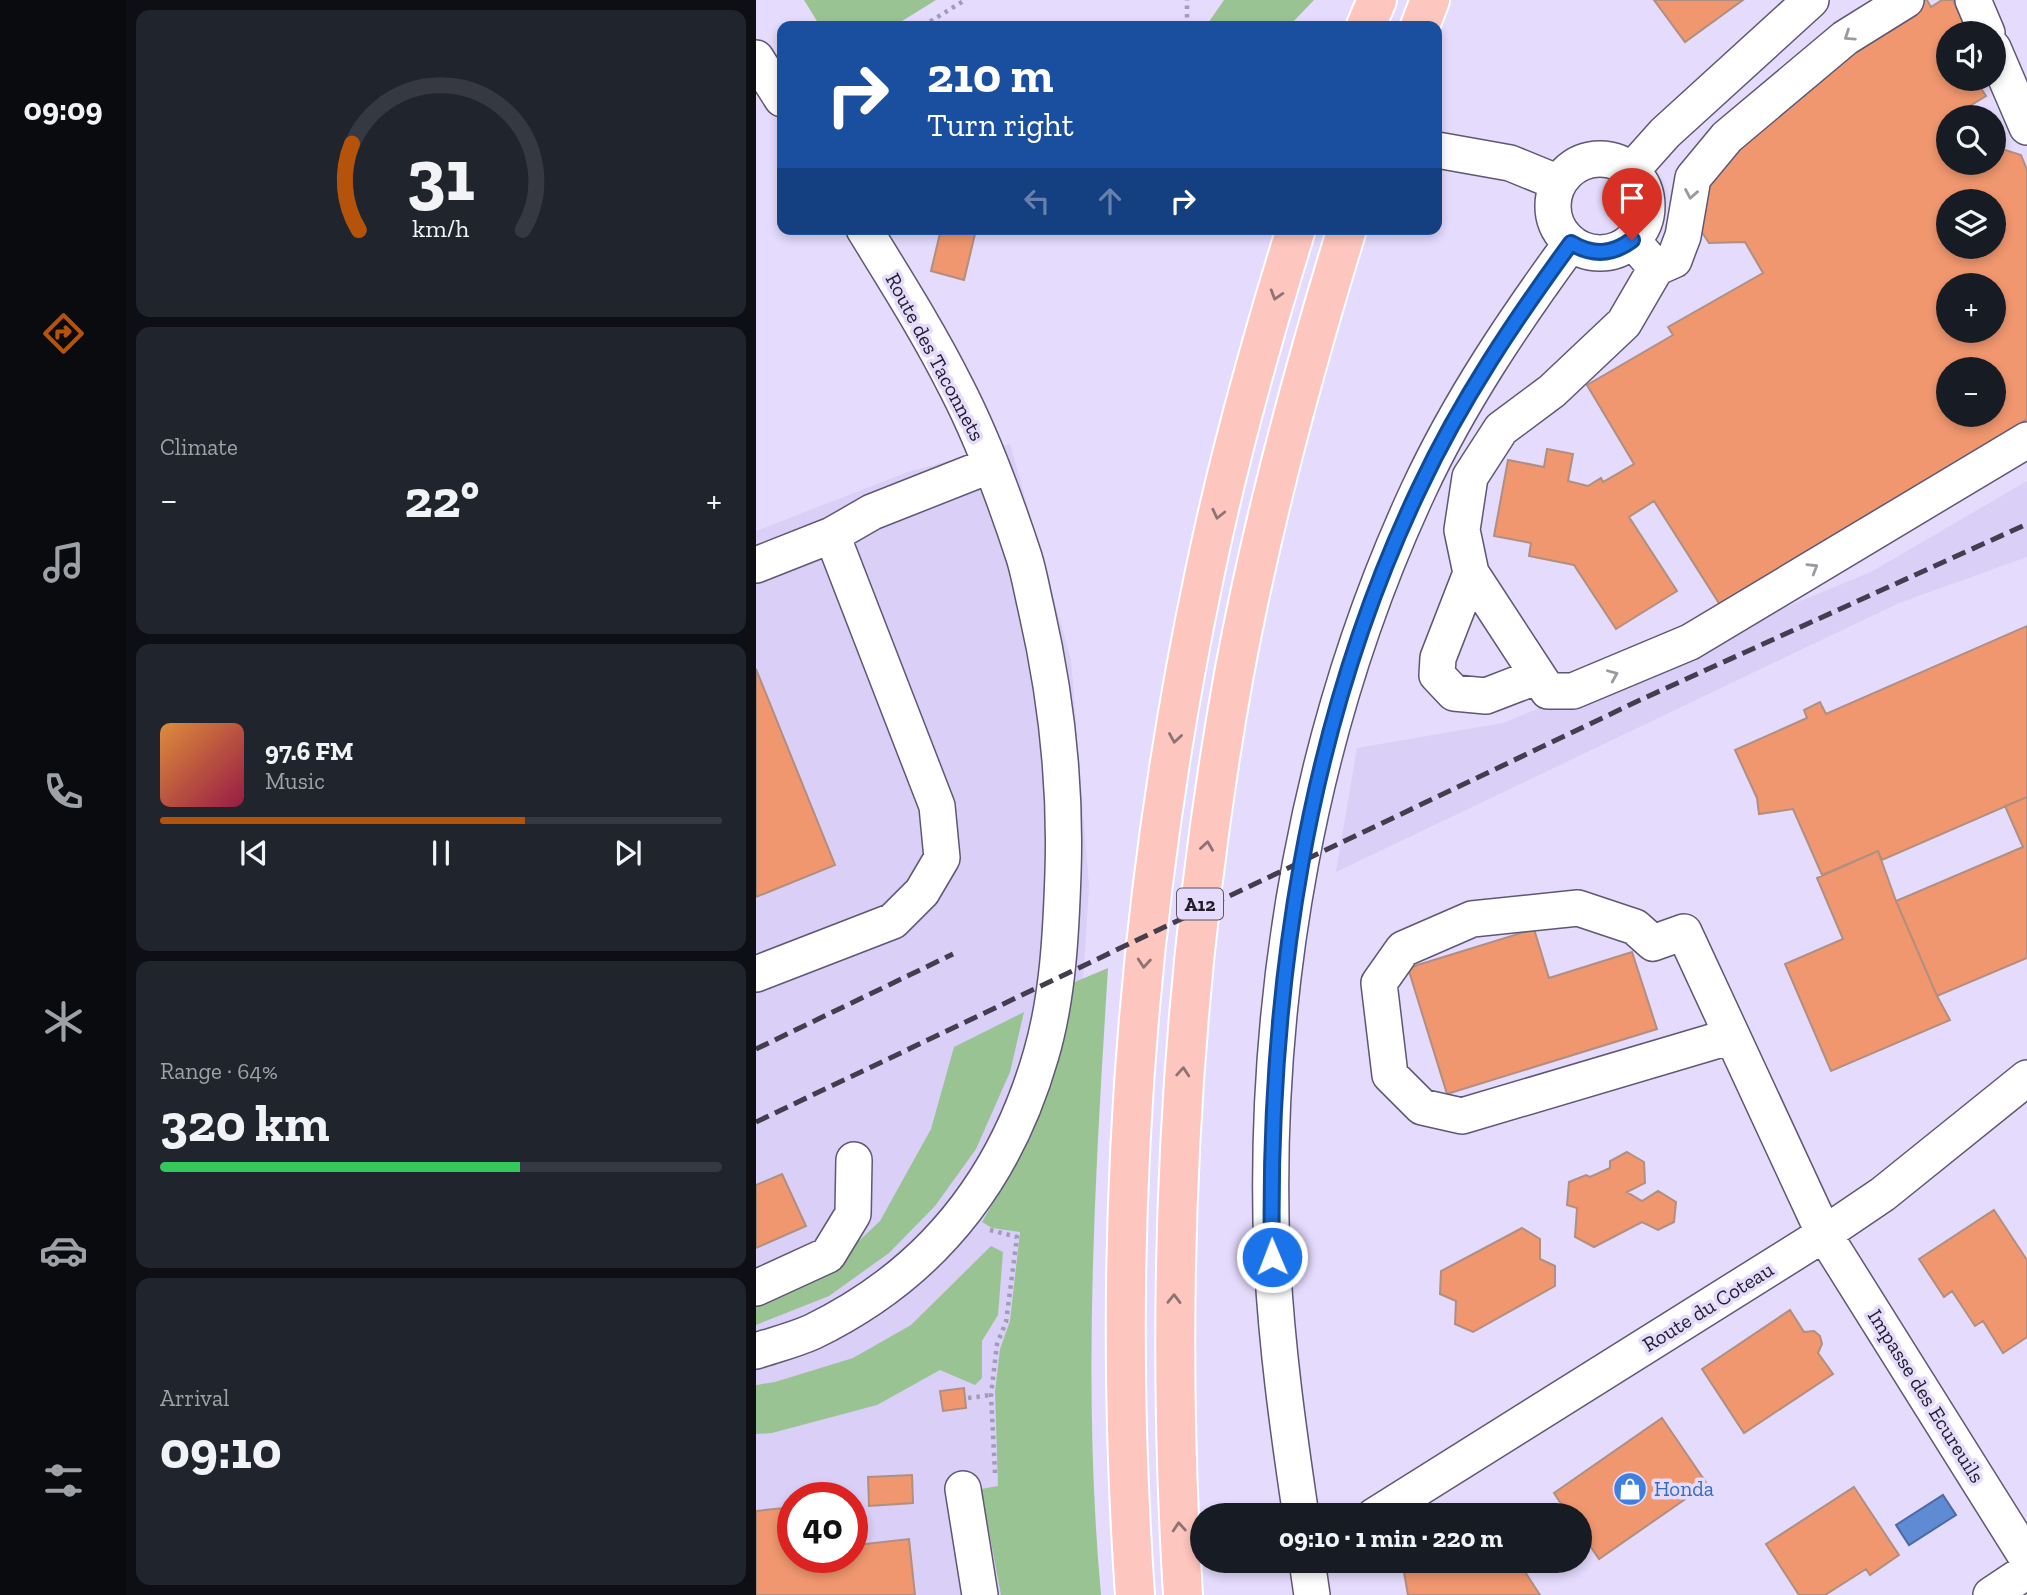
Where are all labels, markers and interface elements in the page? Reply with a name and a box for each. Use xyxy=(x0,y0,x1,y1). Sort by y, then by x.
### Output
map controls xyxy=(1936,21,2006,427)
button: sound xyxy=(1936,21,2006,91)
one-way arrow xyxy=(1844,28,1857,41)
text: 210 m xyxy=(927,46,1053,105)
icon: right xyxy=(812,49,903,140)
text: 09:09 xyxy=(23,90,103,128)
button: search xyxy=(1936,105,2006,175)
text: Turn right xyxy=(927,106,1074,144)
text: 31 xyxy=(407,131,475,219)
pin xyxy=(1602,168,1662,240)
icon: arrive xyxy=(1613,179,1651,217)
icon: left xyxy=(1018,182,1056,220)
icon: ahead xyxy=(1091,182,1129,220)
icon: right xyxy=(1164,182,1202,220)
one-way arrow xyxy=(1684,188,1699,200)
button: layers xyxy=(1936,189,2006,259)
text: km/h xyxy=(412,212,470,242)
street label: Route des Taconnets xyxy=(881,268,990,445)
button: + xyxy=(1936,273,2006,343)
one-way arrow xyxy=(1269,288,1284,300)
icon: directions xyxy=(39,309,88,358)
button: − xyxy=(1936,357,2006,427)
text: Climate xyxy=(160,433,238,461)
text: 22° xyxy=(405,468,479,530)
text: − xyxy=(160,477,178,523)
text: + xyxy=(706,477,722,523)
one-way arrow xyxy=(1212,508,1226,520)
icon: music xyxy=(39,538,88,587)
one-way arrow xyxy=(1806,563,1819,576)
one-way arrow xyxy=(1606,669,1618,683)
one-way arrow xyxy=(1168,732,1183,744)
text: 97.6 FM xyxy=(265,735,353,767)
icon: phone xyxy=(39,767,88,816)
text: Music xyxy=(265,767,325,795)
icon: previous xyxy=(235,834,273,872)
icon: pause xyxy=(422,834,460,872)
icon: next xyxy=(609,834,647,872)
one-way arrow xyxy=(1200,840,1215,852)
road number: A12 xyxy=(1177,888,1223,920)
one-way arrow xyxy=(1137,958,1152,969)
icon: climate xyxy=(39,997,88,1046)
text: Range · 64% xyxy=(160,1057,278,1085)
one-way arrow xyxy=(1176,1066,1191,1077)
text: 320 km xyxy=(160,1092,330,1154)
position arrow xyxy=(1235,1220,1309,1294)
icon: car xyxy=(39,1226,88,1275)
street label: Route du Coteau xyxy=(1638,1256,1778,1357)
one-way arrow xyxy=(1166,1294,1182,1304)
street label: Impasse des Ecureuils xyxy=(1863,1304,1990,1487)
text: Arrival xyxy=(160,1384,229,1412)
text: 09:10 xyxy=(160,1419,282,1481)
icon: filters xyxy=(39,1456,88,1505)
shop icon: Honda xyxy=(1611,1470,1649,1508)
place label: Honda xyxy=(1654,1476,1714,1501)
speed limit sign: 40 xyxy=(777,1482,868,1573)
one-way arrow xyxy=(1172,1521,1187,1532)
text: 09:10 · 1 min · 220 m xyxy=(1279,1522,1503,1554)

